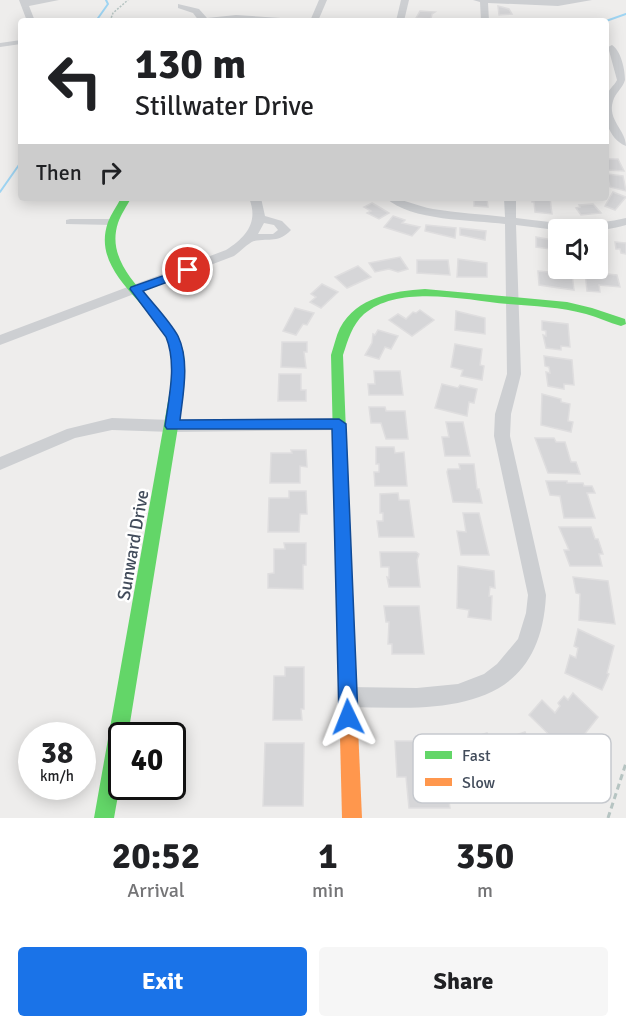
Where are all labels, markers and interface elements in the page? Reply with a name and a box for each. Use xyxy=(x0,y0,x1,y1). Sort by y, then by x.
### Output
text: 130 m xyxy=(135,39,246,90)
icon: left xyxy=(36,42,114,120)
text: Stillwater Drive xyxy=(135,90,314,123)
icon: right xyxy=(94,156,127,189)
text: Then xyxy=(36,159,82,186)
map controls xyxy=(548,219,608,279)
button: sound xyxy=(548,219,608,279)
pin xyxy=(162,244,213,295)
icon: arrive xyxy=(171,253,204,286)
street label: Sunward Drive xyxy=(112,488,154,602)
position arrow xyxy=(316,685,380,749)
speed limit sign: 40 xyxy=(108,722,186,800)
legend xyxy=(413,734,611,803)
text: 38 xyxy=(41,735,73,772)
text: Fast xyxy=(462,746,491,766)
text: km/h xyxy=(40,767,74,785)
text: Slow xyxy=(462,773,496,793)
text: 20:52 xyxy=(112,834,200,879)
text: 1 xyxy=(318,834,338,879)
text: 350 xyxy=(456,834,514,879)
text: Arrival xyxy=(127,878,185,903)
text: min xyxy=(312,878,344,903)
text: m xyxy=(477,878,493,903)
button: Exit xyxy=(18,947,307,1016)
button: Share xyxy=(319,947,608,1016)

